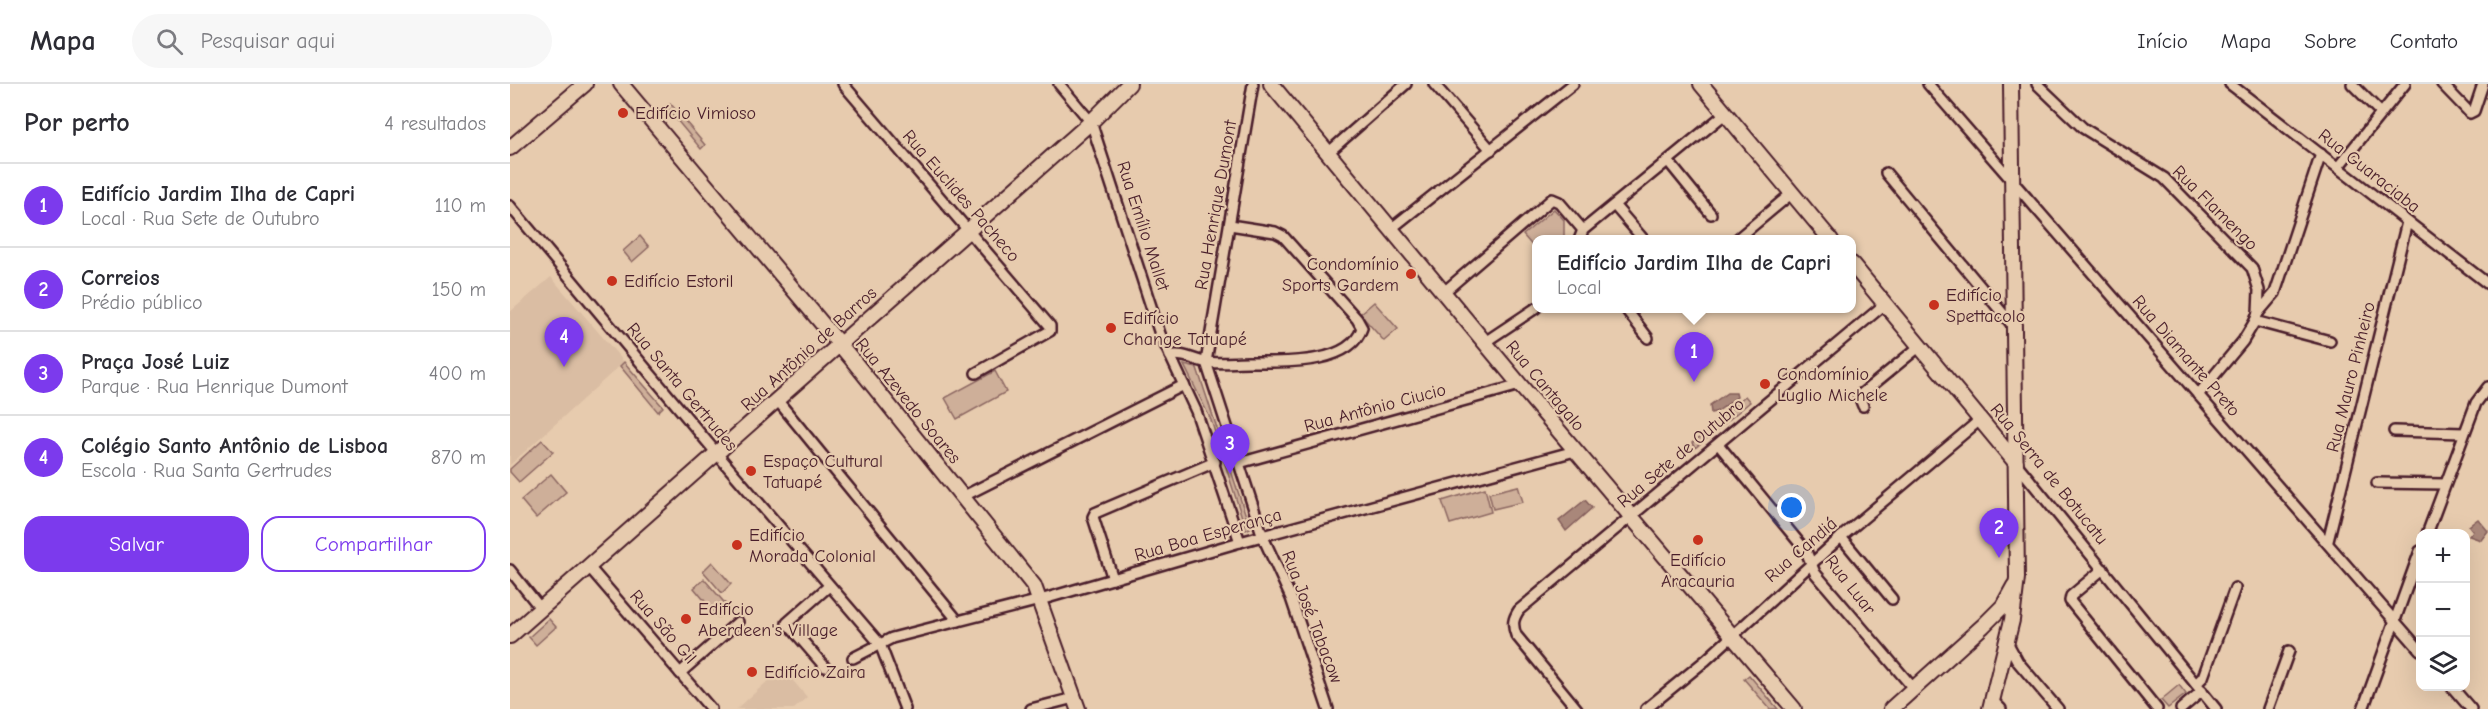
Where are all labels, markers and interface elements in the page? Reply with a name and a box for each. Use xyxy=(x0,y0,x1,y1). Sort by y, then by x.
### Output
search box xyxy=(132,14,552,68)
text: Mapa xyxy=(30,25,96,57)
icon: search xyxy=(153,25,186,58)
text: Pesquisar aqui xyxy=(201,28,335,54)
text: Início xyxy=(2137,29,2188,53)
text: Mapa xyxy=(2221,29,2271,53)
text: Sobre xyxy=(2304,29,2357,53)
text: Contato xyxy=(2390,29,2458,53)
place label: Edifício Vimioso xyxy=(635,103,756,124)
marker: Edifício Vimioso xyxy=(616,106,630,120)
text: Por perto xyxy=(24,108,130,138)
text: 4 resultados xyxy=(384,112,486,135)
street label: Rua Henrique Dumont xyxy=(1191,118,1241,292)
street label: Rua Guaraciaba xyxy=(2314,125,2424,217)
street label: Rua Euclides Pacheco xyxy=(898,126,1024,266)
street label: Rua Emílio Mallet xyxy=(1112,159,1174,294)
street label: Rua Flamengo xyxy=(2168,161,2262,255)
text: Edifício Jardim Ilha de Capri xyxy=(81,181,355,207)
text: 1 xyxy=(40,194,47,217)
text: 110 m xyxy=(435,194,486,217)
text: Local · Rua Sete de Outubro xyxy=(81,207,320,230)
popup xyxy=(1532,235,1856,313)
text: Edifício Jardim Ilha de Capri xyxy=(1557,250,1831,276)
place label: Condomínio Sports Gardem xyxy=(1282,254,1399,296)
text: Correios xyxy=(81,265,160,291)
marker: Condomínio Sports Gardem xyxy=(1404,267,1418,281)
place label: Edifício Estoril xyxy=(624,271,734,292)
marker: Edifício Estoril xyxy=(605,274,619,288)
text: Local xyxy=(1557,276,1602,299)
text: 2 xyxy=(39,278,48,301)
text: 150 m xyxy=(432,278,486,301)
street label: Rua Antônio de Barros xyxy=(737,283,881,415)
place label: Edifício Spettacolo xyxy=(1946,285,2025,327)
text: Prédio público xyxy=(81,291,203,314)
street label: Rua Diamante Preto xyxy=(2128,291,2244,421)
marker: Edifício Spettacolo xyxy=(1927,298,1941,312)
street label: Rua Mauro Pinheiro xyxy=(2322,300,2380,454)
place label: Edifício Change Tatuapé xyxy=(1123,308,1247,350)
pin: 4 xyxy=(544,318,584,367)
street label: Rua Santa Gertrudes xyxy=(622,319,742,455)
marker: Edifício Change Tatuapé xyxy=(1104,321,1118,335)
pin: 1 xyxy=(1674,332,1714,382)
street label: Rua Azevedo Soares xyxy=(851,334,965,468)
street label: Rua Cantagalo xyxy=(1501,336,1589,436)
text: Praça José Luiz xyxy=(81,349,229,375)
text: 3 xyxy=(39,362,48,385)
text: 400 m xyxy=(429,362,486,385)
place label: Condomínio Luglio Michele xyxy=(1777,364,1888,406)
text: Parque · Rua Henrique Dumont xyxy=(81,375,348,398)
marker: Condomínio Luglio Michele xyxy=(1758,377,1772,391)
street label: Rua Antônio Ciucio xyxy=(1302,379,1448,437)
street label: Rua Sete de Outubro xyxy=(1613,394,1749,512)
street label: Rua Serra de Botucatu xyxy=(1986,399,2112,549)
pin: 3 xyxy=(1210,424,1250,474)
text: Colégio Santo Antônio de Lisboa xyxy=(81,433,388,459)
text: 4 xyxy=(39,446,48,469)
text: 870 m xyxy=(431,446,486,469)
place label: Espaço Cultural Tatuapé xyxy=(763,451,883,493)
text: Escola · Rua Santa Gertrudes xyxy=(81,459,332,482)
marker: Espaço Cultural Tatuapé xyxy=(744,464,758,478)
your location xyxy=(1777,493,1806,522)
street label: Rua Boa Esperança xyxy=(1132,504,1284,566)
pin: 2 xyxy=(1980,508,2018,558)
street label: Rua Candiá xyxy=(1761,513,1841,587)
button: Salvar xyxy=(24,516,249,572)
button: Compartilhar xyxy=(261,516,486,572)
place label: Edifício Morada Colonial xyxy=(749,525,876,567)
map controls xyxy=(2416,529,2470,691)
button: + xyxy=(2416,529,2470,583)
marker: Edifício Aracauria xyxy=(1691,533,1705,547)
marker: Edifício Morada Colonial xyxy=(730,538,744,552)
street label: Rua José Tabacow xyxy=(1277,548,1347,686)
place label: Edifício Aracauria xyxy=(1661,550,1735,592)
street label: Rua Luar xyxy=(1820,551,1880,620)
button: − xyxy=(2416,583,2470,637)
street label: Rua São Gil xyxy=(625,586,701,668)
place label: Edifício Aberdeen's Village xyxy=(698,599,838,641)
marker: Edifício Aberdeen's Village xyxy=(679,612,693,626)
button: layers xyxy=(2416,637,2470,691)
place label: Edifício Zaira xyxy=(764,662,866,683)
marker: Edifício Zaira xyxy=(745,665,759,679)

